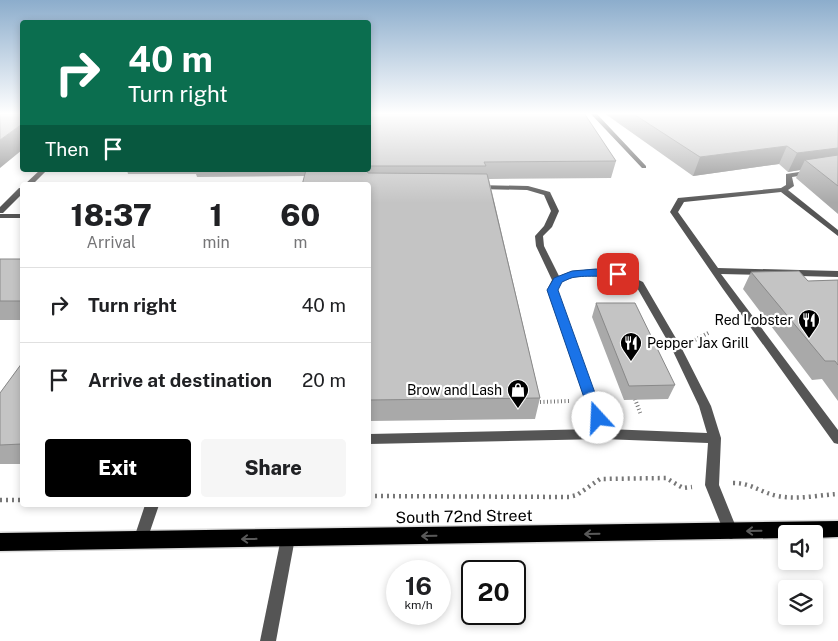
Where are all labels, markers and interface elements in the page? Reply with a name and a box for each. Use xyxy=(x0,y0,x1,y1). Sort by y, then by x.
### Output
text: 40 m xyxy=(128,39,213,80)
icon: right xyxy=(45,40,110,105)
text: Turn right xyxy=(128,81,228,107)
icon: arrive xyxy=(99,135,127,163)
text: Then xyxy=(45,138,89,160)
text: 18:37 xyxy=(71,197,152,233)
text: 1 xyxy=(210,197,223,233)
text: 60 xyxy=(280,197,320,233)
text: Arrival xyxy=(87,233,136,252)
text: min xyxy=(203,233,230,252)
text: m xyxy=(293,233,307,252)
pin xyxy=(597,253,639,295)
icon: arrive xyxy=(604,260,632,288)
icon: right xyxy=(45,291,73,319)
text: Turn right xyxy=(88,294,177,316)
text: 40 m xyxy=(301,294,346,316)
restaurant icon: Red Lobster xyxy=(797,308,821,339)
place label: Red Lobster xyxy=(714,312,793,328)
restaurant icon: Pepper Jax Grill xyxy=(619,331,643,362)
place label: Pepper Jax Grill xyxy=(647,335,749,351)
icon: arrive xyxy=(45,366,73,394)
text: Arrive at destination xyxy=(88,369,272,391)
text: 20 m xyxy=(302,369,346,391)
shop icon: Brow and Lash xyxy=(506,378,530,409)
place label: Brow and Lash xyxy=(407,382,502,398)
position arrow xyxy=(571,391,623,443)
button: Exit xyxy=(45,439,191,497)
button: Share xyxy=(201,439,346,497)
street label: South 72nd Street xyxy=(395,506,533,527)
map controls xyxy=(778,525,823,625)
button: sound xyxy=(778,525,823,570)
one-way arrow xyxy=(747,526,763,536)
one-way arrow xyxy=(584,529,600,539)
one-way arrow xyxy=(422,531,438,541)
one-way arrow xyxy=(242,534,258,544)
speed limit sign: 20 xyxy=(461,560,526,625)
text: 16 xyxy=(405,571,432,601)
button: layers xyxy=(778,580,823,625)
text: km/h xyxy=(404,598,433,612)

